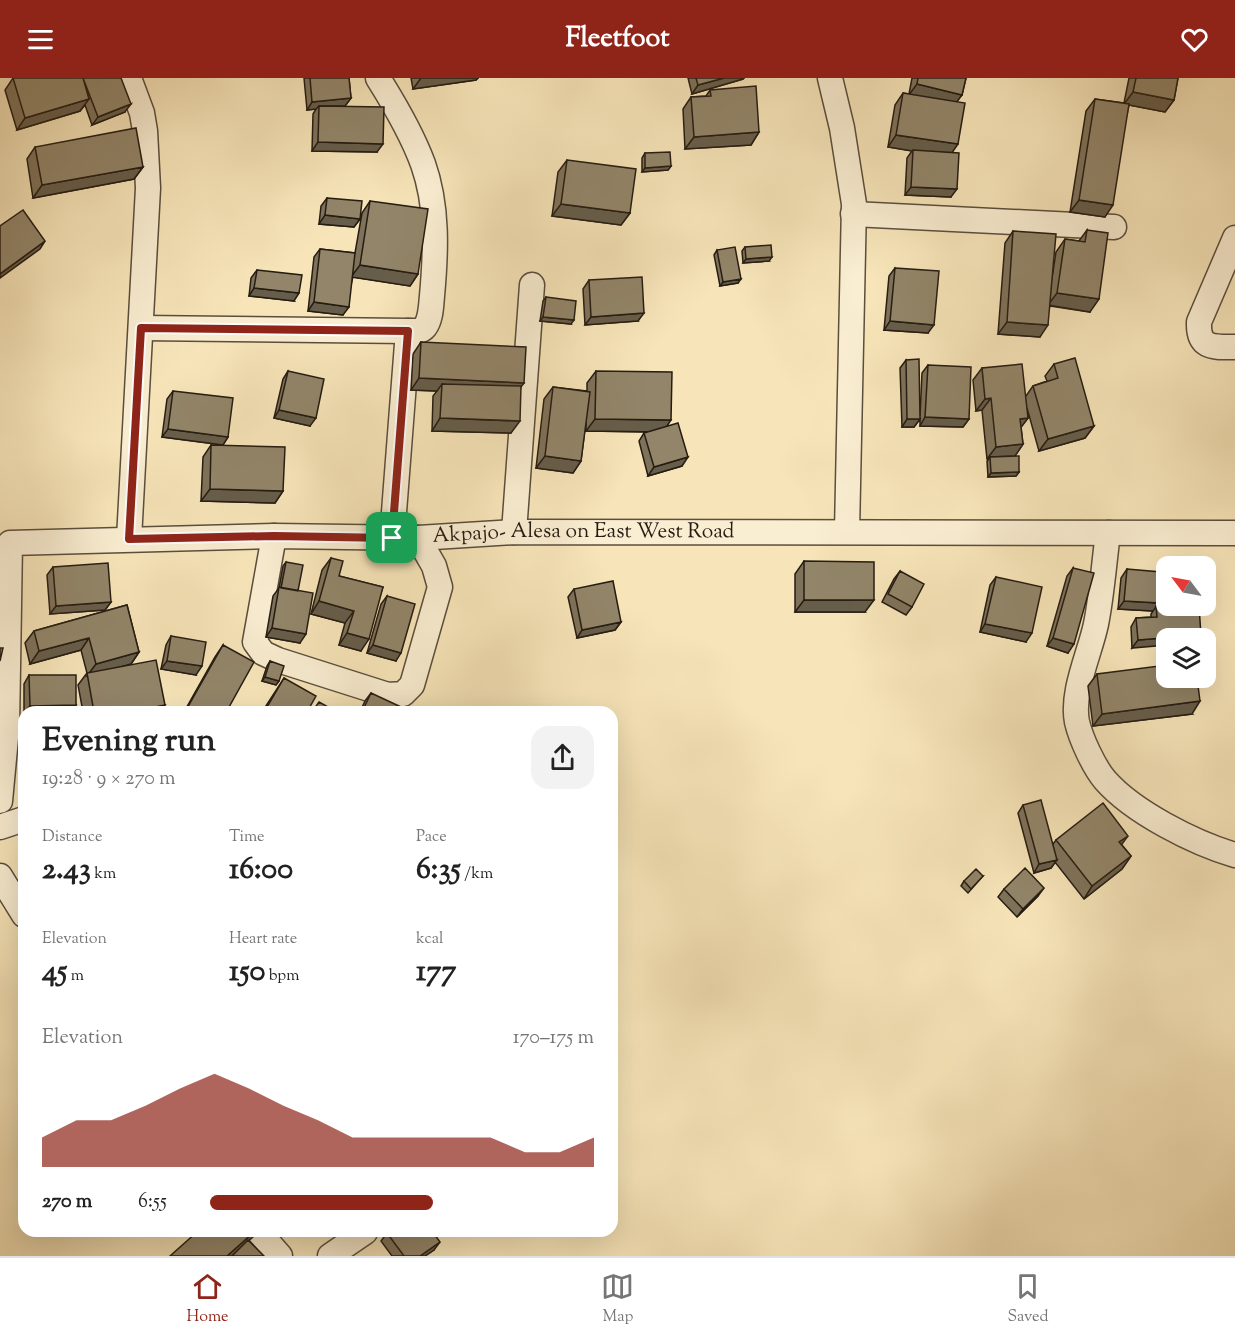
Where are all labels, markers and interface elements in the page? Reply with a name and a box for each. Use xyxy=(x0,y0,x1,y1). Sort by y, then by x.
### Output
text: Fleetfoot xyxy=(566,20,669,59)
icon: menu xyxy=(24,23,57,56)
icon: heart xyxy=(1178,23,1211,56)
pin xyxy=(366,512,417,563)
street label: Akpajo- Alesa on East West Road xyxy=(431,517,735,552)
icon: arrive xyxy=(375,521,408,554)
north arrow xyxy=(1156,556,1216,616)
map controls xyxy=(1156,556,1216,688)
button: layers xyxy=(1156,628,1216,688)
text: Evening run xyxy=(42,718,216,766)
button: share xyxy=(531,726,594,789)
text: 19:28 · 9 × 270 m xyxy=(42,765,176,794)
text: Distance xyxy=(42,826,102,849)
text: Time xyxy=(229,826,265,849)
text: Pace xyxy=(416,826,447,849)
text: 2.43 xyxy=(42,849,91,892)
text: 16:00 xyxy=(229,849,293,892)
text: 6:35 xyxy=(416,849,461,892)
text: km xyxy=(91,863,116,886)
text: /km xyxy=(461,863,493,886)
text: Elevation xyxy=(42,928,107,951)
text: Heart rate xyxy=(229,928,297,951)
text: kcal xyxy=(416,928,444,951)
text: 45 xyxy=(42,951,67,994)
text: 150 xyxy=(229,951,265,994)
text: 177 xyxy=(416,951,456,994)
text: m xyxy=(67,965,84,988)
text: bpm xyxy=(265,965,299,988)
text: Elevation xyxy=(42,1024,123,1053)
text: 170–175 m xyxy=(513,1024,594,1053)
text: 270 m xyxy=(42,1188,92,1217)
text: 6:55 xyxy=(138,1188,167,1217)
tab: Home xyxy=(186,1270,228,1329)
tab: Map xyxy=(601,1270,634,1329)
tab: Saved xyxy=(1007,1270,1048,1329)

